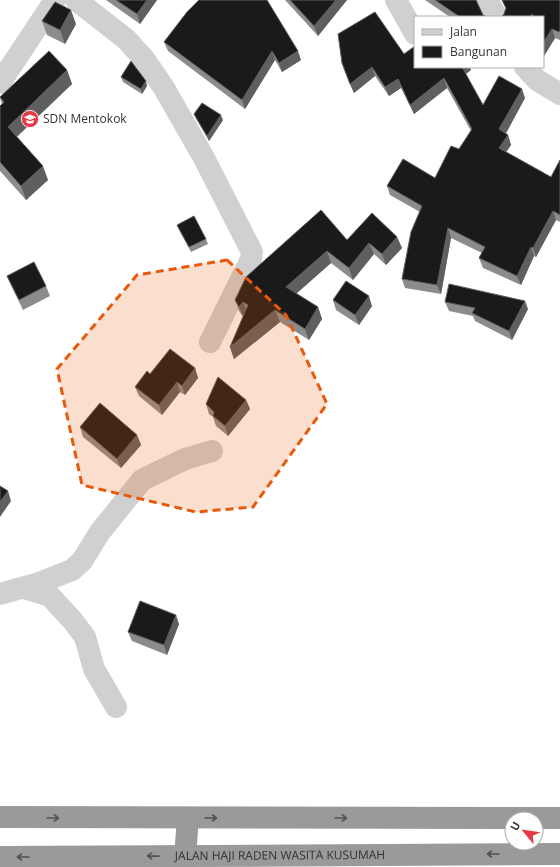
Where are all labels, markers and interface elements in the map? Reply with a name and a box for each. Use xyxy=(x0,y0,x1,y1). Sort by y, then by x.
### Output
legend xyxy=(414,16,544,68)
text: Jalan xyxy=(449,23,477,40)
text: Bangunan xyxy=(450,43,507,60)
school or university icon: SDN Mentokok xyxy=(20,109,40,129)
place label: SDN Mentokok xyxy=(43,110,127,127)
north arrow xyxy=(504,811,544,851)
one-way arrow xyxy=(46,814,59,822)
one-way arrow xyxy=(204,814,217,822)
one-way arrow xyxy=(334,814,347,822)
text: U xyxy=(506,819,523,833)
street label: JALAN HAJI RADEN WASITA KUSUMAH xyxy=(174,846,385,864)
one-way arrow xyxy=(487,850,500,858)
one-way arrow xyxy=(147,852,160,860)
one-way arrow xyxy=(17,853,30,861)

